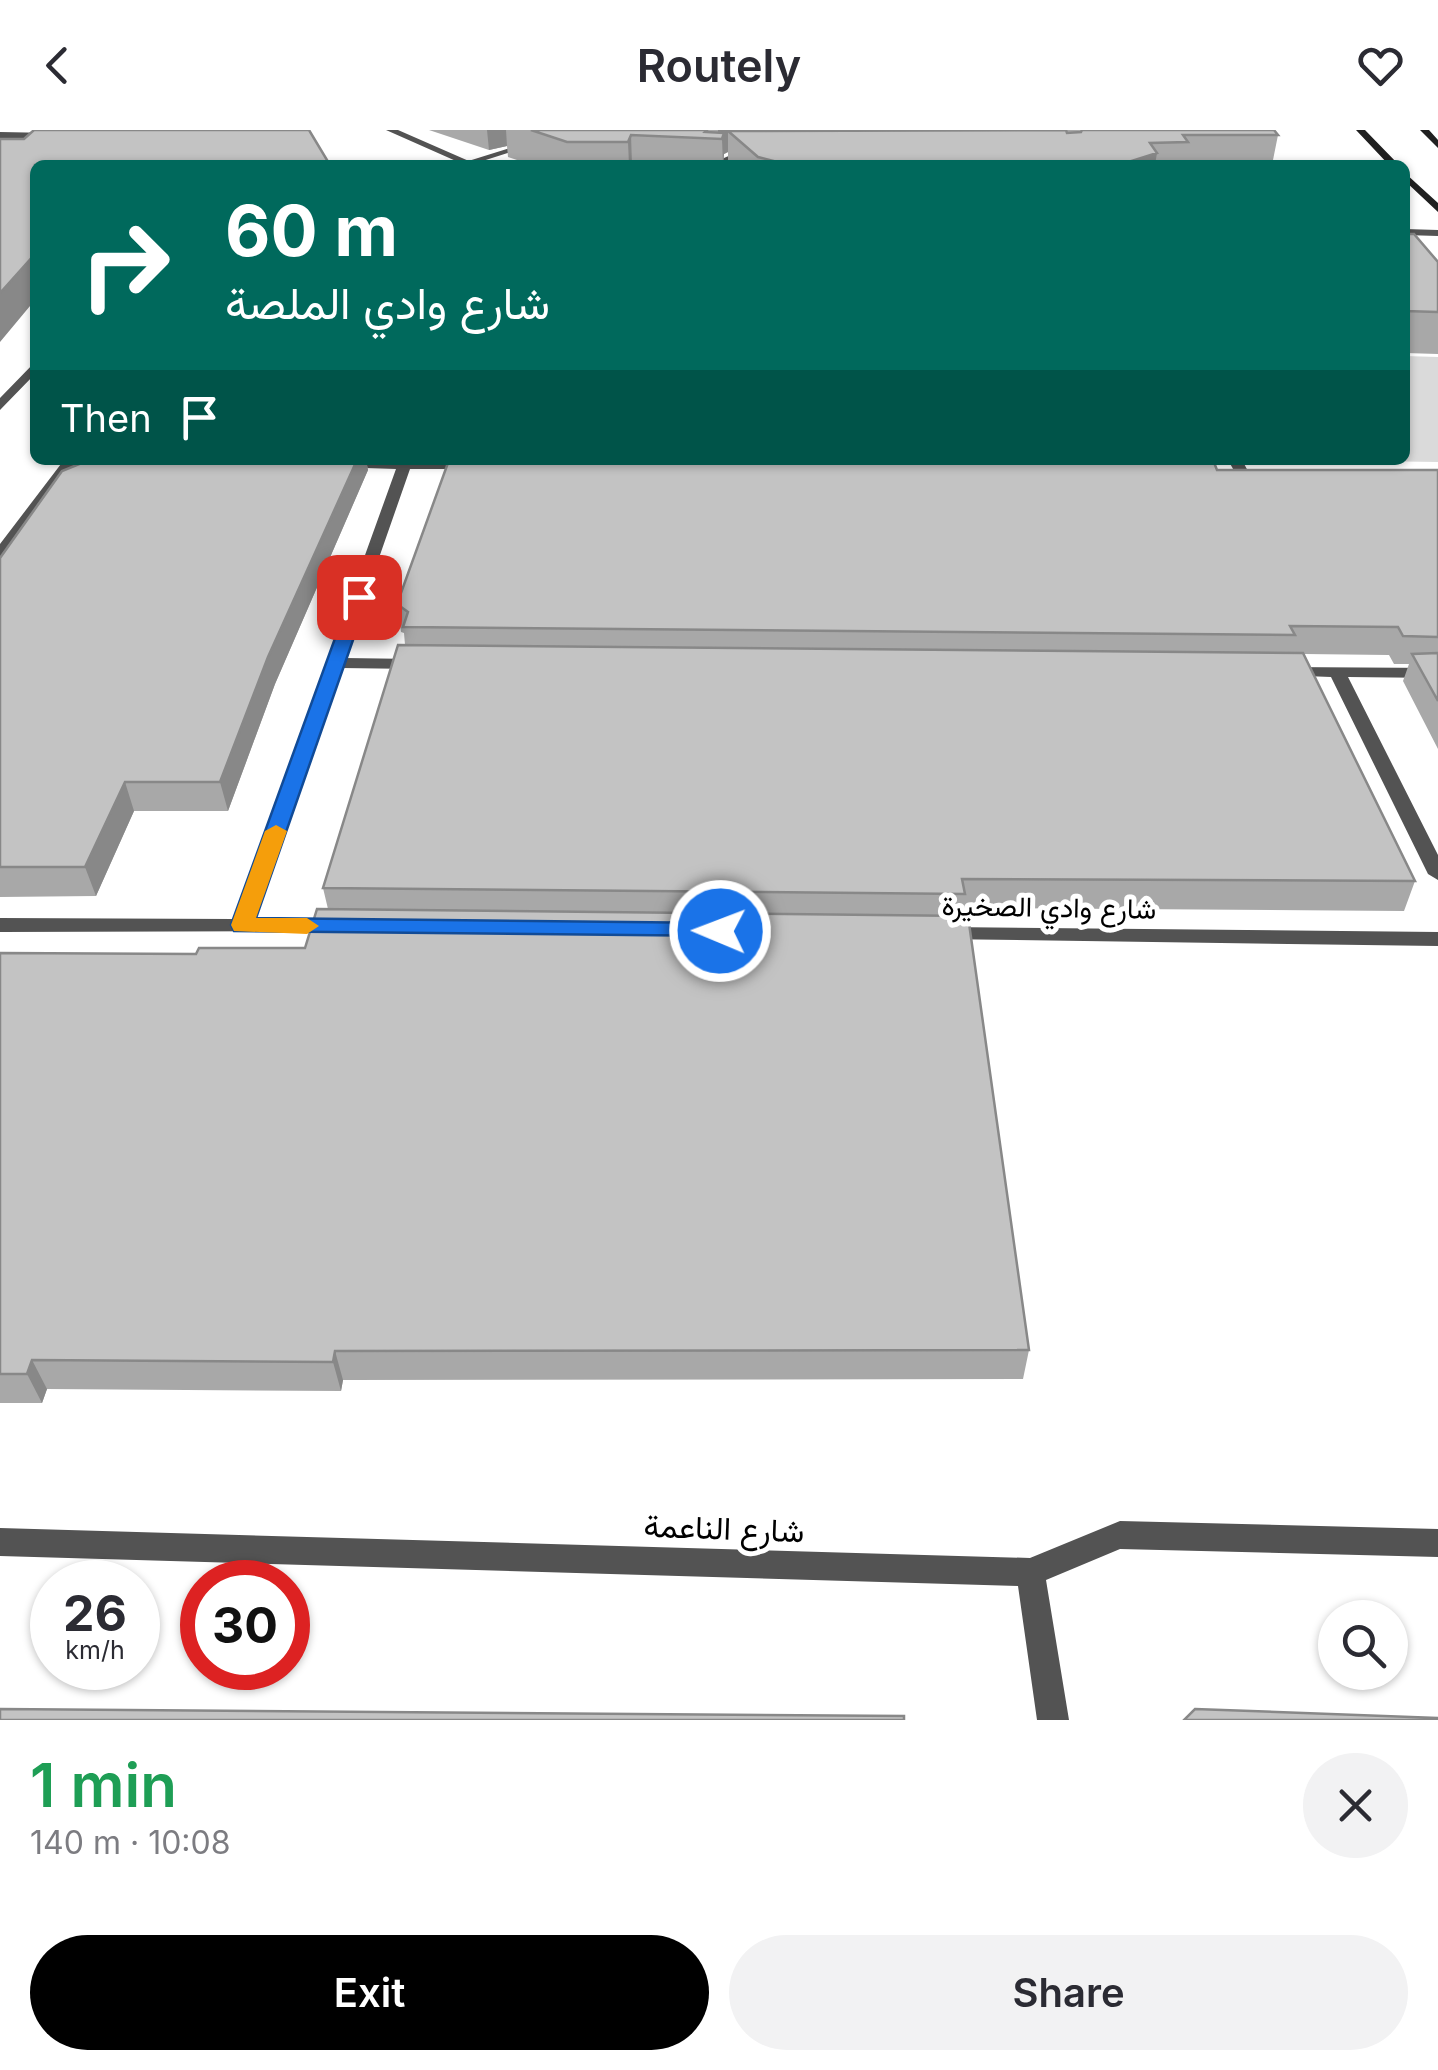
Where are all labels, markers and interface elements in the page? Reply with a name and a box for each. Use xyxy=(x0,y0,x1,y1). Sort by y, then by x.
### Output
icon: back xyxy=(30,38,85,93)
text: Routely xyxy=(637,38,801,93)
icon: heart xyxy=(1353,38,1408,93)
text: 60 m xyxy=(225,188,398,273)
icon: right xyxy=(60,200,190,330)
text: شارع وادي الملصة xyxy=(225,275,550,330)
icon: arrive xyxy=(172,390,227,445)
text: Then xyxy=(60,395,152,441)
pin xyxy=(317,555,402,640)
icon: arrive xyxy=(332,570,387,625)
position arrow xyxy=(668,879,772,983)
street label: شارع وادي الصخيرة xyxy=(941,888,1157,932)
street label: شارع الناعمة xyxy=(643,1506,805,1553)
speed limit sign: 30 xyxy=(180,1560,310,1690)
text: 26 xyxy=(63,1583,127,1643)
map controls xyxy=(1318,1600,1408,1690)
button: search xyxy=(1318,1600,1408,1690)
text: km/h xyxy=(65,1635,125,1665)
text: 1 min xyxy=(30,1749,177,1821)
button: close xyxy=(1303,1753,1408,1858)
text: 140 m · 10:08 xyxy=(30,1823,231,1862)
button: Exit xyxy=(30,1935,709,2050)
button: Share xyxy=(729,1935,1408,2050)

